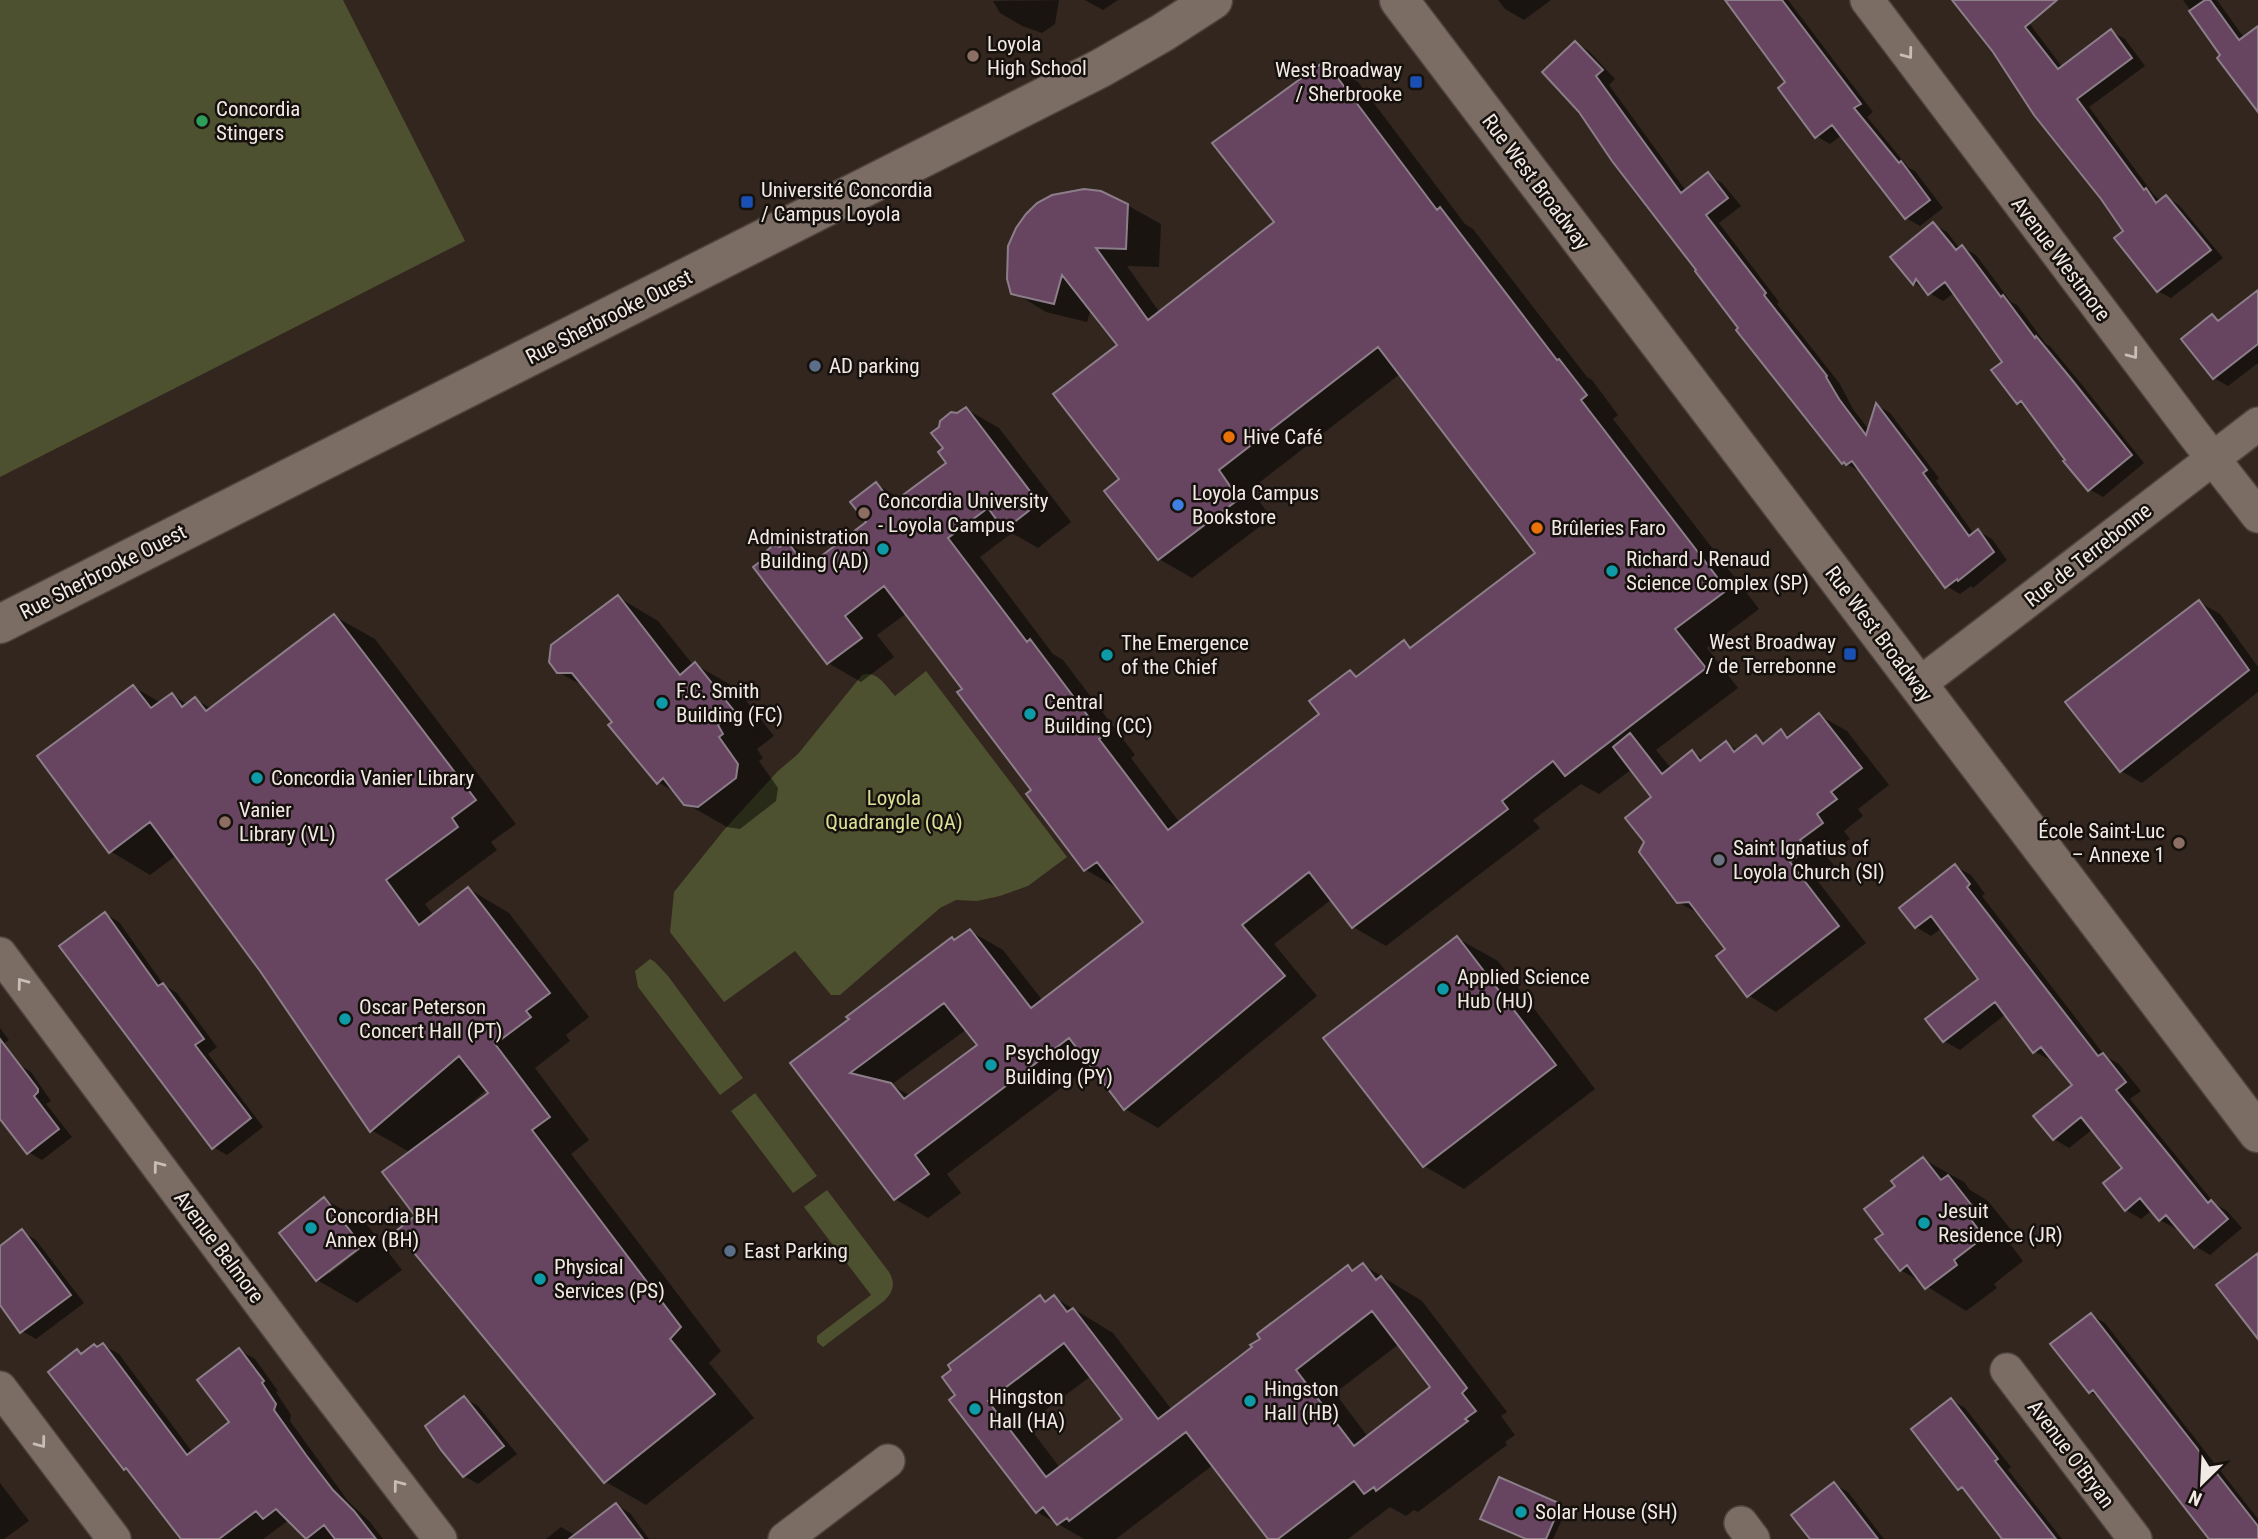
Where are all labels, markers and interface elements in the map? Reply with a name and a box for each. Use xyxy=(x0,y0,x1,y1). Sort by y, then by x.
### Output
place label: Loyola High School xyxy=(987,32,1087,80)
one-way arrow xyxy=(1899,47,1912,59)
marker: Loyola High School xyxy=(965,48,981,64)
place label: West Broadway / Sherbrooke xyxy=(1275,58,1402,106)
marker: West Broadway / Sherbrooke xyxy=(1408,74,1424,90)
place label: Concordia Stingers xyxy=(216,97,300,145)
street label: Rue West Broadway xyxy=(1477,110,1595,255)
marker: Concordia Stingers xyxy=(194,113,210,129)
place label: Université Concordia / Campus Loyola xyxy=(761,178,933,226)
street label: Avenue Westmore xyxy=(2007,192,2116,326)
marker: Université Concordia / Campus Loyola xyxy=(739,194,755,210)
street label: Rue Sherbrooke Ouest xyxy=(522,265,696,369)
one-way arrow xyxy=(2124,346,2137,359)
place label: AD parking xyxy=(829,354,920,378)
marker: AD parking xyxy=(807,358,823,374)
place label: Hive Café xyxy=(1243,425,1323,449)
marker: Hive Café xyxy=(1221,429,1237,445)
place label: Loyola Campus Bookstore xyxy=(1192,481,1319,529)
place label: Concordia University - Loyola Campus xyxy=(878,489,1049,537)
marker: Loyola Campus Bookstore xyxy=(1170,497,1186,513)
street label: Rue de Terrebonne xyxy=(2020,498,2156,612)
marker: Concordia University - Loyola Campus xyxy=(856,505,872,521)
place label: Brûleries Faro xyxy=(1551,516,1666,540)
street label: Rue Sherbrooke Ouest xyxy=(16,520,190,624)
marker: Brûleries Faro xyxy=(1529,520,1545,536)
place label: Administration Building (AD) xyxy=(747,525,869,573)
marker: Administration Building (AD) xyxy=(875,541,891,557)
place label: Richard J Renaud Science Complex (SP) xyxy=(1626,547,1809,595)
street label: Rue West Broadway xyxy=(1820,562,1938,707)
marker: Richard J Renaud Science Complex (SP) xyxy=(1604,563,1620,579)
place label: West Broadway / de Terrebonne xyxy=(1705,630,1836,678)
place label: The Emergence of the Chief xyxy=(1121,631,1249,679)
marker: West Broadway / de Terrebonne xyxy=(1842,646,1858,662)
marker: The Emergence of the Chief xyxy=(1099,647,1115,663)
place label: F.C. Smith Building (FC) xyxy=(676,679,783,727)
place label: Central Building (CC) xyxy=(1044,690,1153,738)
marker: F.C. Smith Building (FC) xyxy=(654,695,670,711)
marker: Central Building (CC) xyxy=(1022,706,1038,722)
place label: Concordia Vanier Library xyxy=(271,766,474,790)
marker: Concordia Vanier Library xyxy=(249,770,265,786)
park label: Loyola Quadrangle (QA) xyxy=(825,786,963,834)
place label: Vanier Library (VL) xyxy=(239,798,336,846)
marker: Vanier Library (VL) xyxy=(217,814,233,830)
place label: École Saint-Luc – Annexe 1 xyxy=(2038,819,2165,867)
marker: École Saint-Luc – Annexe 1 xyxy=(2171,835,2187,851)
place label: Saint Ignatius of Loyola Church (SI) xyxy=(1733,836,1885,884)
marker: Saint Ignatius of Loyola Church (SI) xyxy=(1711,852,1727,868)
place label: Applied Science Hub (HU) xyxy=(1457,965,1590,1013)
one-way arrow xyxy=(18,979,31,991)
marker: Applied Science Hub (HU) xyxy=(1435,981,1451,997)
place label: Oscar Peterson Concert Hall (PT) xyxy=(359,995,503,1043)
marker: Oscar Peterson Concert Hall (PT) xyxy=(337,1011,353,1027)
place label: Psychology Building (PY) xyxy=(1005,1041,1113,1089)
marker: Psychology Building (PY) xyxy=(983,1057,999,1073)
one-way arrow xyxy=(154,1161,166,1174)
street label: Avenue Belmore xyxy=(169,1186,269,1308)
place label: Jesuit Residence (JR) xyxy=(1938,1199,2063,1247)
place label: Concordia BH Annex (BH) xyxy=(325,1204,439,1252)
marker: Jesuit Residence (JR) xyxy=(1916,1215,1932,1231)
marker: Concordia BH Annex (BH) xyxy=(303,1220,319,1236)
place label: East Parking xyxy=(744,1239,848,1263)
marker: East Parking xyxy=(722,1243,738,1259)
place label: Physical Services (PS) xyxy=(554,1255,665,1303)
marker: Physical Services (PS) xyxy=(532,1271,548,1287)
place label: Hingston Hall (HB) xyxy=(1264,1377,1339,1425)
place label: Hingston Hall (HA) xyxy=(989,1385,1065,1433)
marker: Hingston Hall (HB) xyxy=(1242,1393,1258,1409)
street label: Avenue O'Bryan xyxy=(2023,1395,2119,1513)
marker: Hingston Hall (HA) xyxy=(967,1401,983,1417)
one-way arrow xyxy=(33,1435,46,1448)
north arrow xyxy=(2167,1448,2237,1518)
one-way arrow xyxy=(394,1480,406,1493)
text: N xyxy=(2185,1485,2205,1511)
place label: Solar House (SH) xyxy=(1535,1500,1678,1524)
marker: Solar House (SH) xyxy=(1513,1504,1529,1520)

